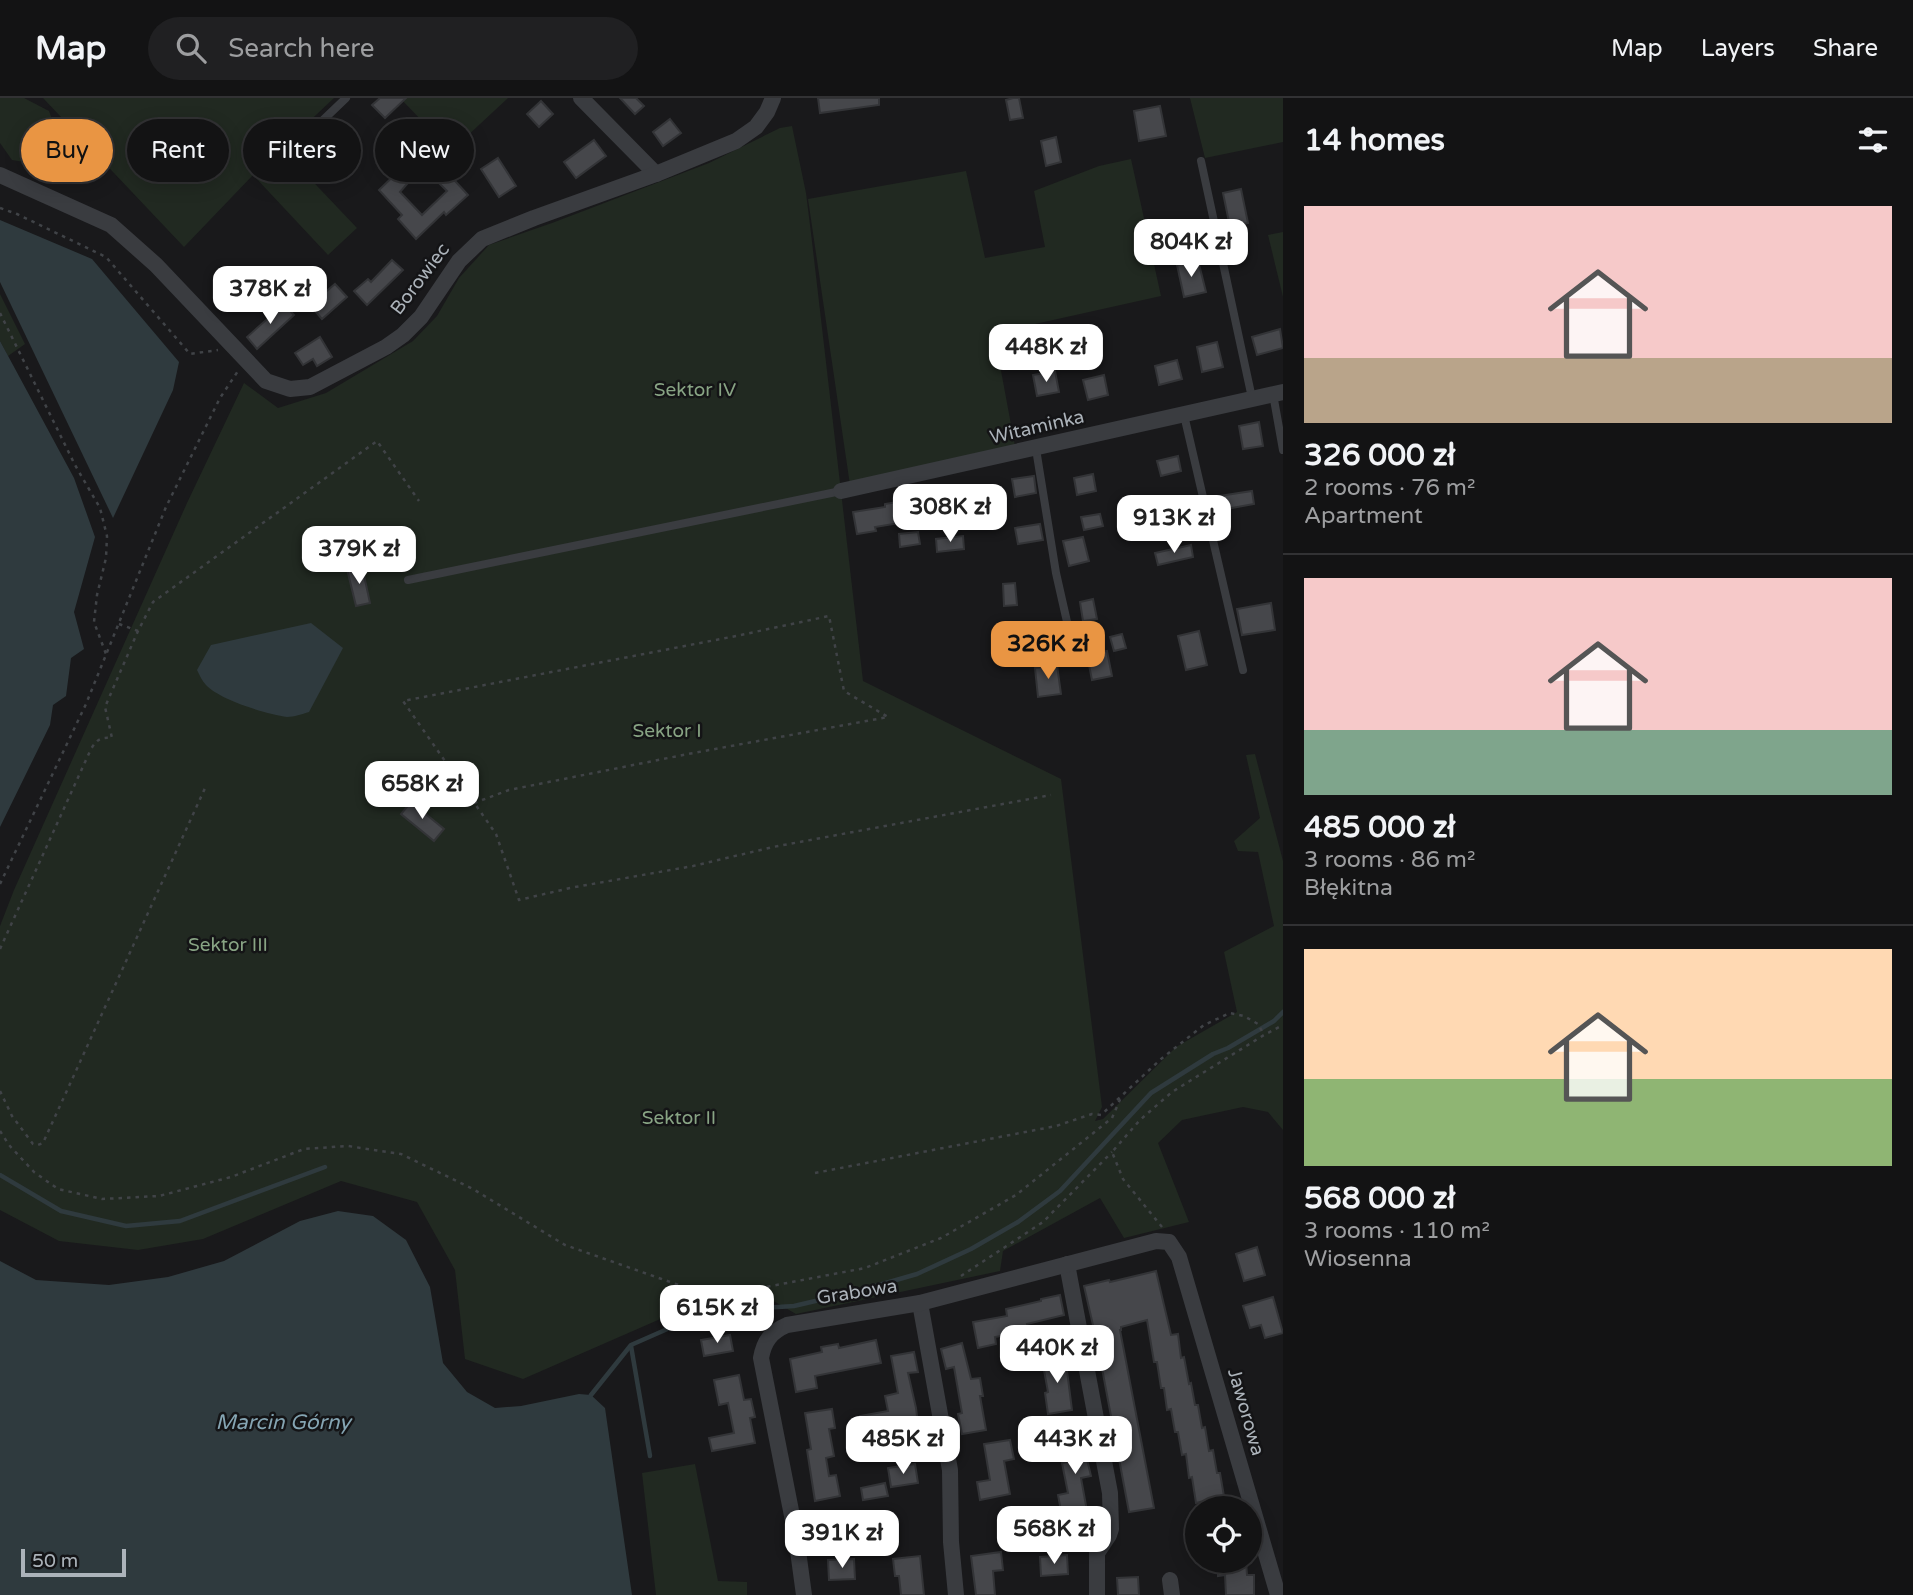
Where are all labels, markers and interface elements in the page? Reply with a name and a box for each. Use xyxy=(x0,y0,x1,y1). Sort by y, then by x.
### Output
search box xyxy=(148,17,638,80)
text: Map xyxy=(35,29,106,68)
icon: search xyxy=(172,29,210,67)
text: Search here xyxy=(228,33,374,64)
text: Map xyxy=(1611,34,1663,63)
text: Layers xyxy=(1701,34,1775,63)
text: Share xyxy=(1813,34,1878,63)
chip: Buy xyxy=(21,119,113,182)
chip: Rent xyxy=(127,119,229,182)
chip: Filters xyxy=(243,119,361,182)
chip: New xyxy=(375,119,474,182)
icon: filters xyxy=(1854,121,1892,159)
text: 14 homes xyxy=(1304,122,1445,159)
pin: 804K zł xyxy=(1126,220,1256,279)
text: 804K zł xyxy=(1150,228,1232,256)
street label: Borowiec xyxy=(386,239,454,319)
icon: home xyxy=(1535,251,1661,377)
pin: 378K zł xyxy=(205,266,335,326)
text: 378K zł xyxy=(229,275,311,303)
pin: 448K zł xyxy=(981,324,1111,384)
text: 448K zł xyxy=(1005,333,1087,361)
park label: Sektor IV xyxy=(654,379,736,401)
street label: Witaminka xyxy=(988,405,1086,449)
text: 326 000 zł xyxy=(1304,437,1455,474)
text: 2 rooms · 76 m² xyxy=(1304,474,1475,502)
pin: 308K zł xyxy=(885,484,1015,544)
text: 308K zł xyxy=(909,493,991,521)
pin: 913K zł xyxy=(1109,496,1239,555)
text: Apartment xyxy=(1304,502,1423,530)
text: 913K zł xyxy=(1133,504,1215,532)
pin: 379K zł xyxy=(294,526,424,586)
text: 379K zł xyxy=(318,535,400,563)
pin: 326K zł xyxy=(983,622,1113,681)
icon: home xyxy=(1535,623,1661,749)
text: 326K zł xyxy=(1007,630,1089,658)
park label: Sektor I xyxy=(632,720,702,742)
pin: 658K zł xyxy=(357,762,487,821)
text: 658K zł xyxy=(381,770,463,798)
text: 485 000 zł xyxy=(1304,809,1455,846)
text: 3 rooms · 86 m² xyxy=(1304,846,1475,874)
text: Błękitna xyxy=(1304,874,1393,902)
park label: Sektor III xyxy=(188,934,268,956)
icon: home xyxy=(1535,994,1661,1120)
park label: Sektor II xyxy=(642,1107,716,1129)
text: 568 000 zł xyxy=(1304,1180,1455,1217)
text: 3 rooms · 110 m² xyxy=(1304,1217,1490,1245)
text: Wiosenna xyxy=(1304,1245,1412,1273)
street label: Grabowa xyxy=(815,1275,899,1309)
pin: 615K zł xyxy=(652,1286,782,1345)
text: 615K zł xyxy=(676,1294,758,1322)
pin: 440K zł xyxy=(992,1326,1122,1385)
text: 440K zł xyxy=(1016,1334,1098,1362)
street label: Jaworowa xyxy=(1223,1366,1269,1458)
water label: Marcin Górny xyxy=(215,1410,353,1435)
pin: 485K zł xyxy=(838,1416,968,1476)
pin: 443K zł xyxy=(1010,1416,1140,1476)
text: 485K zł xyxy=(862,1425,944,1453)
text: 443K zł xyxy=(1034,1425,1116,1453)
map controls xyxy=(1185,1496,1262,1573)
button: locate xyxy=(1185,1496,1262,1573)
pin: 568K zł xyxy=(989,1506,1119,1566)
pin: 391K zł xyxy=(777,1510,907,1570)
text: 568K zł xyxy=(1013,1515,1095,1543)
text: 391K zł xyxy=(801,1519,883,1547)
scale bar xyxy=(21,1546,126,1578)
text: 50 m xyxy=(32,1550,78,1572)

